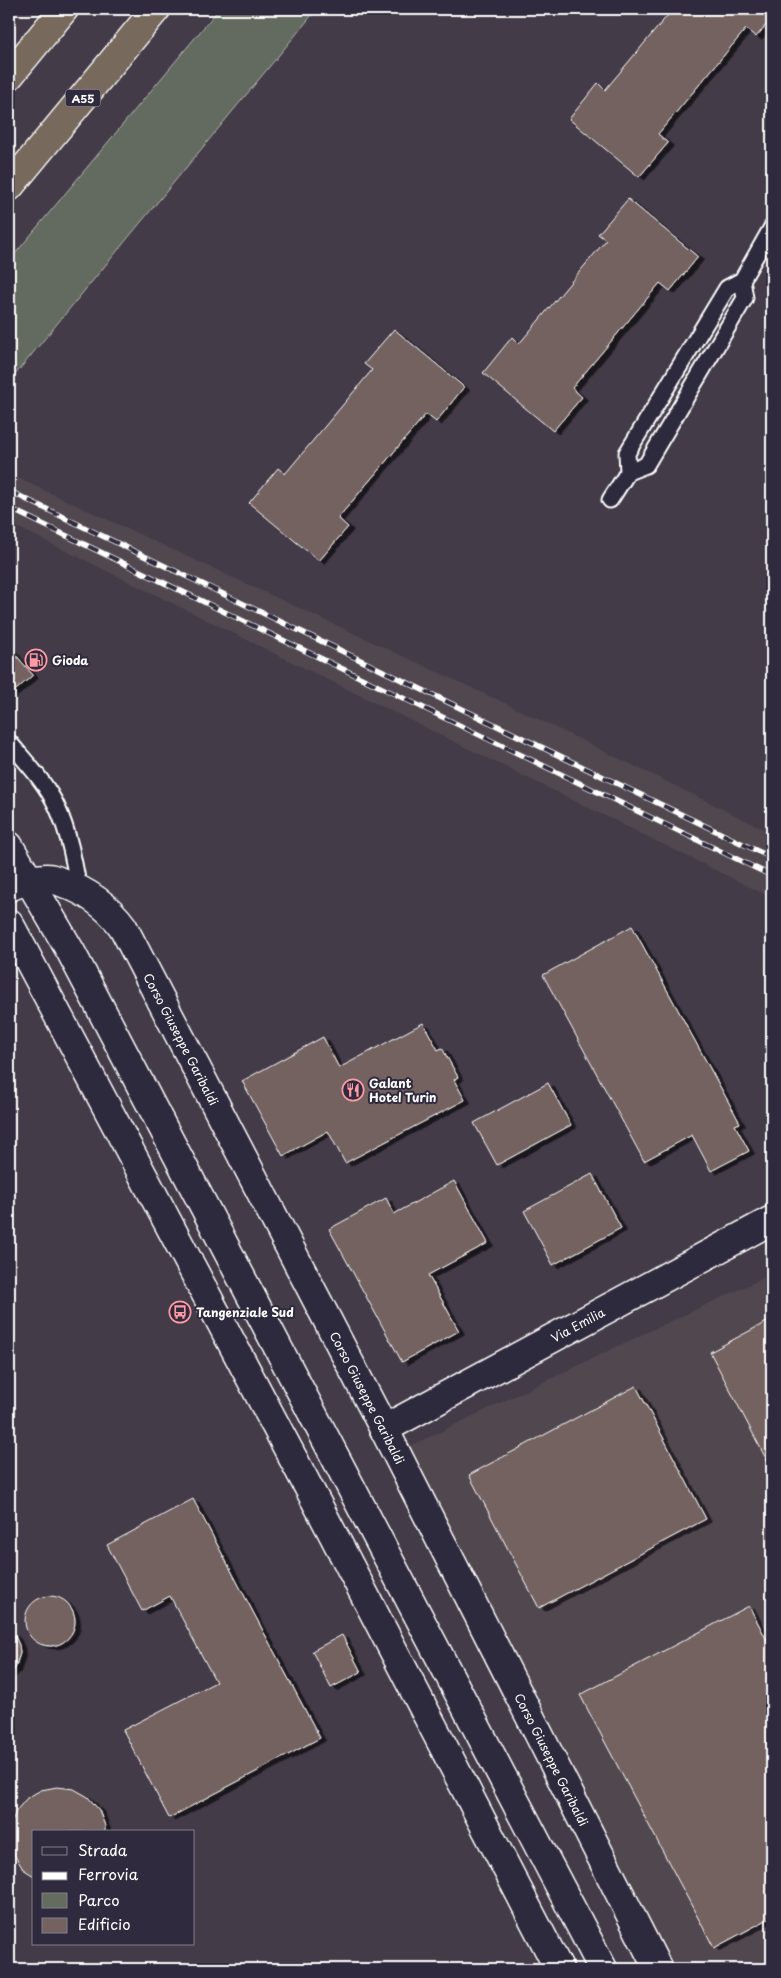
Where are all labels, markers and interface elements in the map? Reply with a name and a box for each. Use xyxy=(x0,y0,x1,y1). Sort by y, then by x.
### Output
road number: A55 xyxy=(66,90,100,106)
fuel station icon: Gioda xyxy=(24,648,48,672)
place label: Gioda xyxy=(52,651,89,669)
street label: Corso Giuseppe Garibaldi xyxy=(139,970,223,1108)
place label: Galant Hotel Turin xyxy=(369,1074,437,1106)
restaurant icon: Galant Hotel Turin xyxy=(341,1078,365,1102)
bus stop icon: Tangenziale Sud xyxy=(168,1300,192,1324)
place label: Tangenziale Sud xyxy=(196,1303,294,1321)
street label: Via Emilia xyxy=(548,1303,608,1347)
street label: Corso Giuseppe Garibaldi xyxy=(326,1328,409,1467)
street label: Corso Giuseppe Garibaldi xyxy=(510,1690,593,1829)
legend xyxy=(32,1830,195,1946)
text: Strada xyxy=(78,1838,128,1861)
text: Ferrovia xyxy=(78,1862,139,1885)
text: Parco xyxy=(78,1888,120,1911)
text: Edificio xyxy=(78,1912,131,1935)

